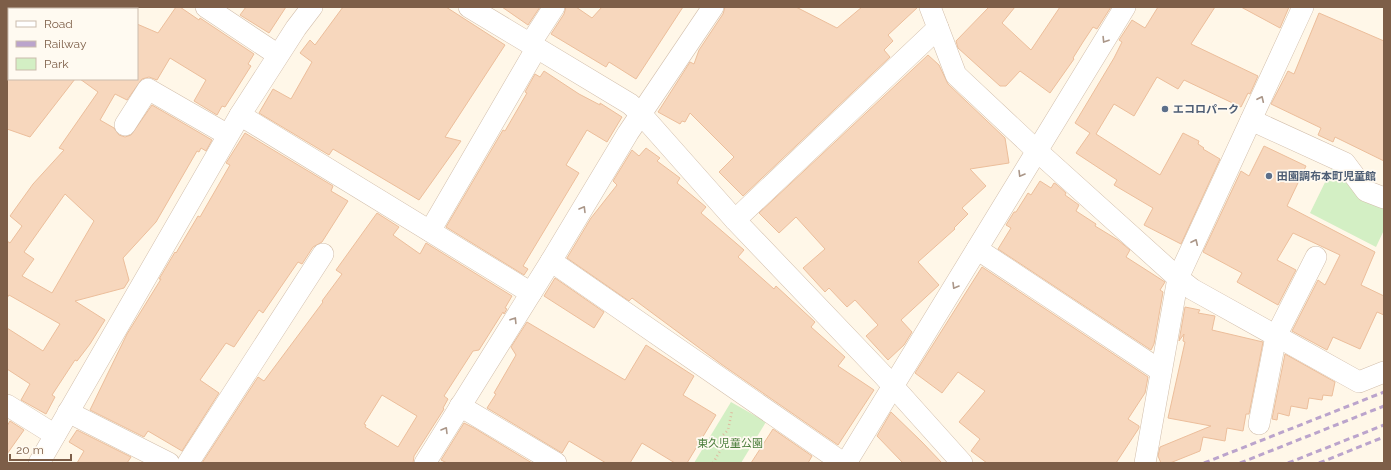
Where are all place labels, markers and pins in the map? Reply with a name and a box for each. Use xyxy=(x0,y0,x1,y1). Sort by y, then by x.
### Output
place label: エコロパーク xyxy=(1173,103,1239,116)
marker: エコロパーク xyxy=(1160,104,1170,114)
place label: 田園調布本町児童館 xyxy=(1277,170,1376,183)
marker: 田園調布本町児童館 xyxy=(1264,171,1274,181)

